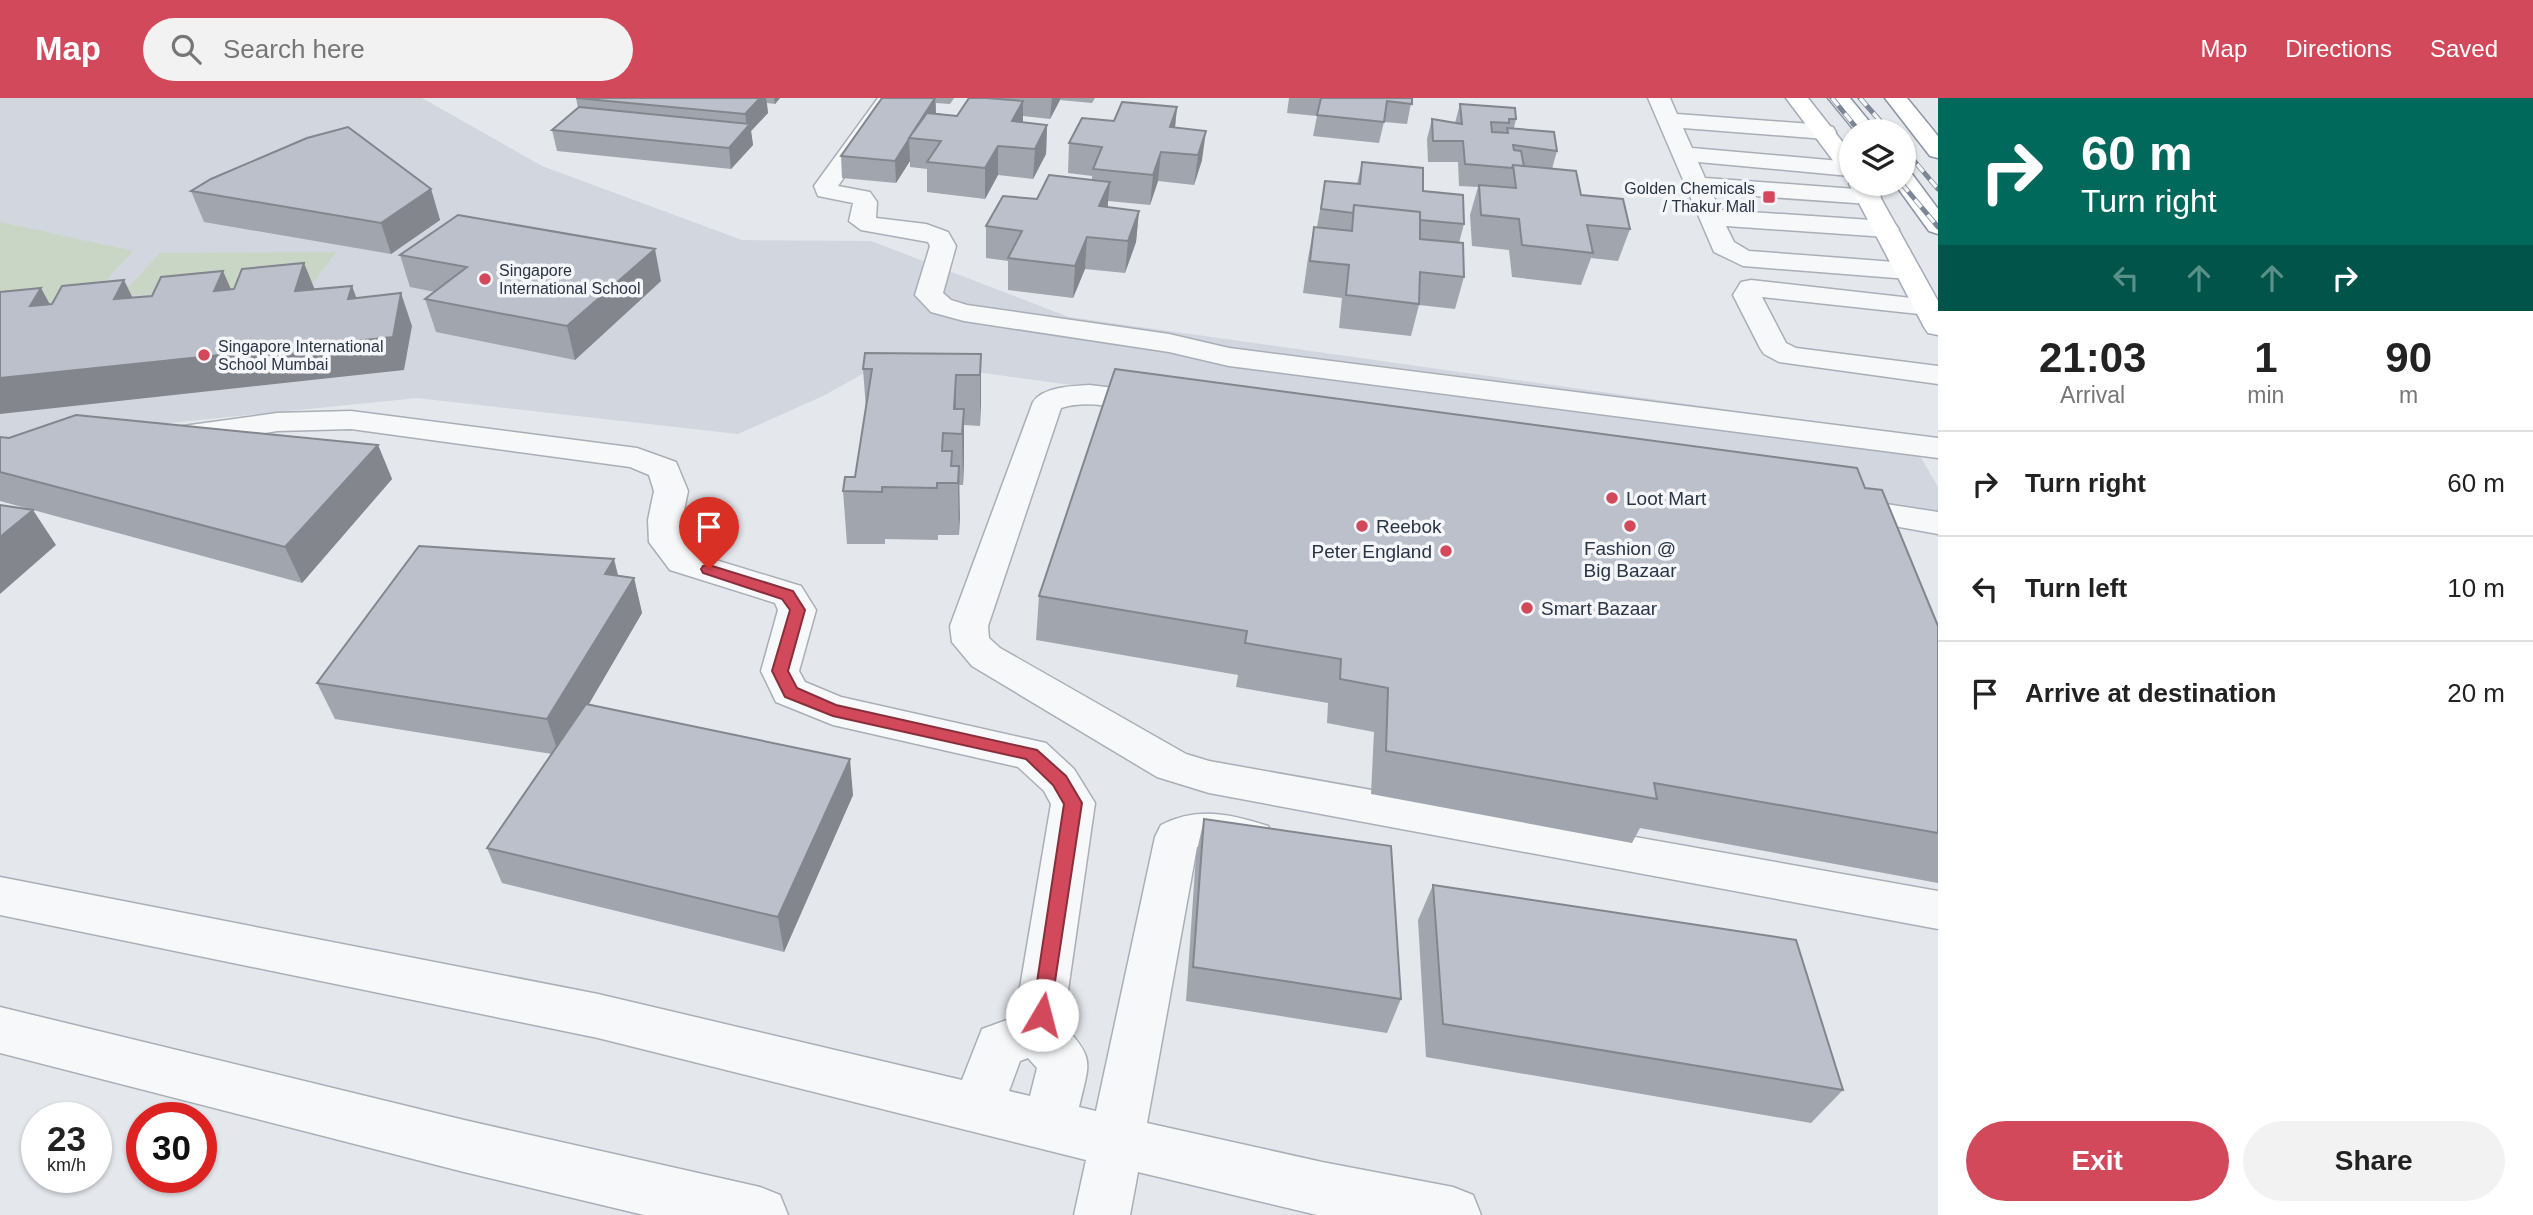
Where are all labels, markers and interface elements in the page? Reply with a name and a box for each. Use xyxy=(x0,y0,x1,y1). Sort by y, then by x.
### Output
search box xyxy=(143,18,633,81)
text: Map xyxy=(35,30,101,67)
icon: search xyxy=(167,30,205,68)
text: Search here xyxy=(223,34,365,64)
text: Map xyxy=(2201,35,2247,62)
text: Directions xyxy=(2285,35,2392,62)
text: Saved xyxy=(2430,35,2498,62)
map controls xyxy=(1839,119,1916,196)
button: layers xyxy=(1839,119,1916,196)
icon: right xyxy=(1966,126,2057,217)
text: 60 m xyxy=(2081,126,2193,180)
place label: Golden Chemicals / Thakur Mall xyxy=(1624,180,1755,215)
text: Turn right xyxy=(2081,183,2217,219)
marker: Golden Chemicals / Thakur Mall xyxy=(1761,189,1777,205)
icon: left xyxy=(2107,259,2145,297)
icon: ahead xyxy=(2180,259,2218,297)
icon: ahead xyxy=(2253,259,2291,297)
icon: right xyxy=(2326,259,2364,297)
place label: Singapore International School xyxy=(499,262,640,297)
marker: Singapore International School xyxy=(477,271,493,287)
text: 21:03 xyxy=(2039,334,2146,381)
text: 1 xyxy=(2254,334,2278,381)
text: 90 xyxy=(2385,334,2432,381)
place label: Singapore International School Mumbai xyxy=(218,338,383,373)
marker: Singapore International School Mumbai xyxy=(196,347,212,363)
text: Arrival xyxy=(2060,382,2125,408)
text: min xyxy=(2247,382,2284,408)
text: m xyxy=(2399,382,2418,408)
icon: right xyxy=(1966,465,2004,503)
text: Turn right xyxy=(2025,468,2146,498)
text: 60 m xyxy=(2447,468,2505,498)
place label: Loot Mart xyxy=(1626,488,1707,509)
marker: Loot Mart xyxy=(1604,490,1620,506)
pin xyxy=(679,497,739,569)
icon: arrive xyxy=(690,508,728,546)
place label: Reebok xyxy=(1376,516,1442,537)
marker: Reebok xyxy=(1354,518,1370,534)
marker: Fashion @ Big Bazaar xyxy=(1622,518,1638,534)
place label: Fashion @ Big Bazaar xyxy=(1584,538,1677,581)
place label: Peter England xyxy=(1312,541,1432,562)
marker: Peter England xyxy=(1438,543,1454,559)
icon: left xyxy=(1966,570,2004,608)
text: Turn left xyxy=(2025,573,2127,603)
text: 10 m xyxy=(2447,573,2505,603)
place label: Smart Bazaar xyxy=(1541,598,1658,619)
marker: Smart Bazaar xyxy=(1519,600,1535,616)
icon: arrive xyxy=(1966,675,2004,713)
text: Arrive at destination xyxy=(2025,678,2276,708)
text: 20 m xyxy=(2447,678,2505,708)
position arrow xyxy=(1005,978,1079,1052)
speed limit sign: 30 xyxy=(126,1102,217,1193)
text: 23 xyxy=(47,1119,86,1158)
button: Exit xyxy=(1966,1121,2229,1201)
button: Share xyxy=(2243,1121,2505,1201)
text: km/h xyxy=(47,1155,86,1175)

